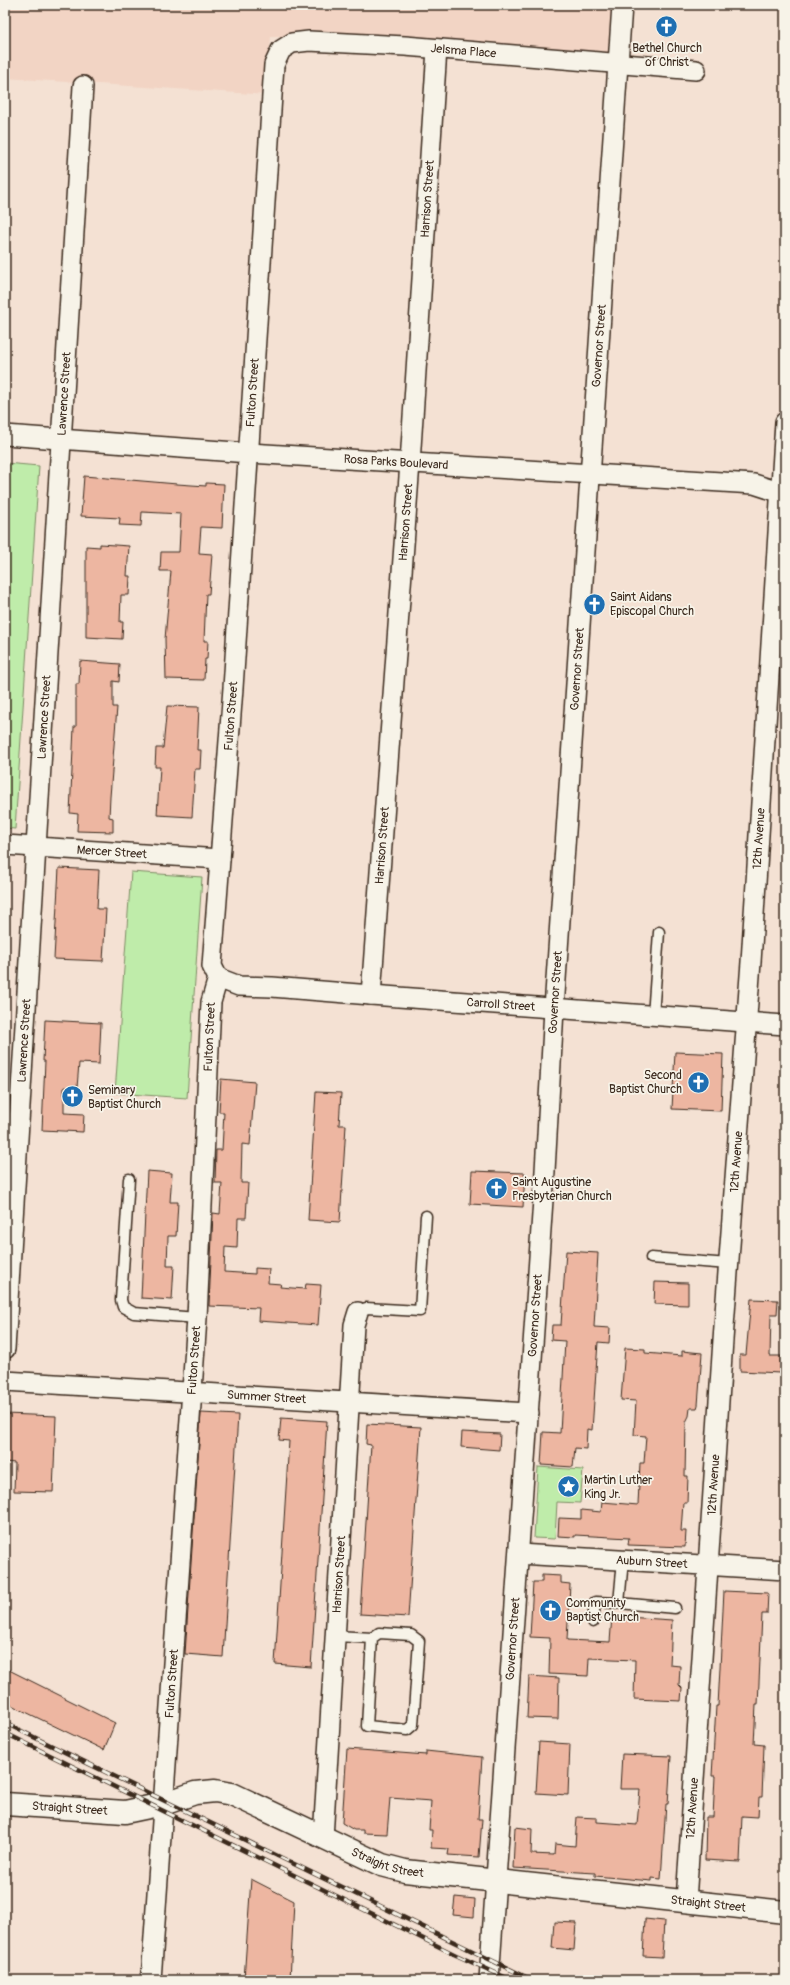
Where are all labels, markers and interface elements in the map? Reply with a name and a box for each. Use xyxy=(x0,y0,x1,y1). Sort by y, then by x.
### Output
church icon: Bethel Church of Christ xyxy=(654,14,680,40)
street label: Jelsma Place xyxy=(430,41,497,62)
place label: Bethel Church of Christ xyxy=(632,41,702,70)
street label: Harrison Street xyxy=(418,160,438,238)
street label: Governor Street xyxy=(589,304,610,388)
street label: Lawrence Street xyxy=(54,351,75,436)
street label: Fulton Street xyxy=(243,358,263,428)
street label: Rosa Parks Boulevard xyxy=(343,452,449,473)
street label: Harrison Street xyxy=(396,483,416,562)
place label: Saint Aidans Episcopal Church xyxy=(610,590,694,619)
church icon: Saint Aidans Episcopal Church xyxy=(582,591,608,617)
street label: Governor Street xyxy=(567,627,588,711)
street label: Lawrence Street xyxy=(34,675,55,760)
street label: Fulton Street xyxy=(221,681,241,751)
street label: Harrison Street xyxy=(372,806,393,885)
street label: 12th Avenue xyxy=(750,807,769,870)
street label: Mercer Street xyxy=(76,843,147,862)
street label: Governor Street xyxy=(546,950,566,1034)
street label: Carroll Street xyxy=(466,995,536,1015)
street label: Lawrence Street xyxy=(14,998,35,1083)
street label: Fulton Street xyxy=(201,1002,219,1072)
place label: Second Baptist Church xyxy=(609,1068,682,1097)
church icon: Second Baptist Church xyxy=(685,1069,711,1095)
place label: Seminary Baptist Church xyxy=(88,1083,161,1112)
church icon: Seminary Baptist Church xyxy=(59,1084,85,1110)
street label: 12th Avenue xyxy=(727,1130,746,1193)
place label: Saint Augustine Presbyterian Church xyxy=(512,1175,612,1204)
church icon: Saint Augustine Presbyterian Church xyxy=(484,1176,510,1202)
street label: Governor Street xyxy=(525,1274,546,1358)
street label: Fulton Street xyxy=(185,1325,204,1396)
street label: Summer Street xyxy=(226,1388,307,1407)
street label: 12th Avenue xyxy=(704,1454,723,1516)
place label: Martin Luther King Jr. xyxy=(584,1473,653,1502)
place icon: Martin Luther King Jr. xyxy=(556,1474,582,1500)
street label: Harrison Street xyxy=(330,1535,349,1614)
street label: Auburn Street xyxy=(616,1553,688,1572)
place label: Community Baptist Church xyxy=(566,1596,639,1625)
street label: Governor Street xyxy=(503,1597,523,1681)
church icon: Community Baptist Church xyxy=(537,1597,563,1623)
street label: Fulton Street xyxy=(162,1649,182,1719)
street label: 12th Avenue xyxy=(683,1777,702,1839)
street label: Straight Street xyxy=(32,1799,108,1819)
street label: Straight Street xyxy=(349,1845,425,1881)
street label: Straight Street xyxy=(670,1893,747,1916)

